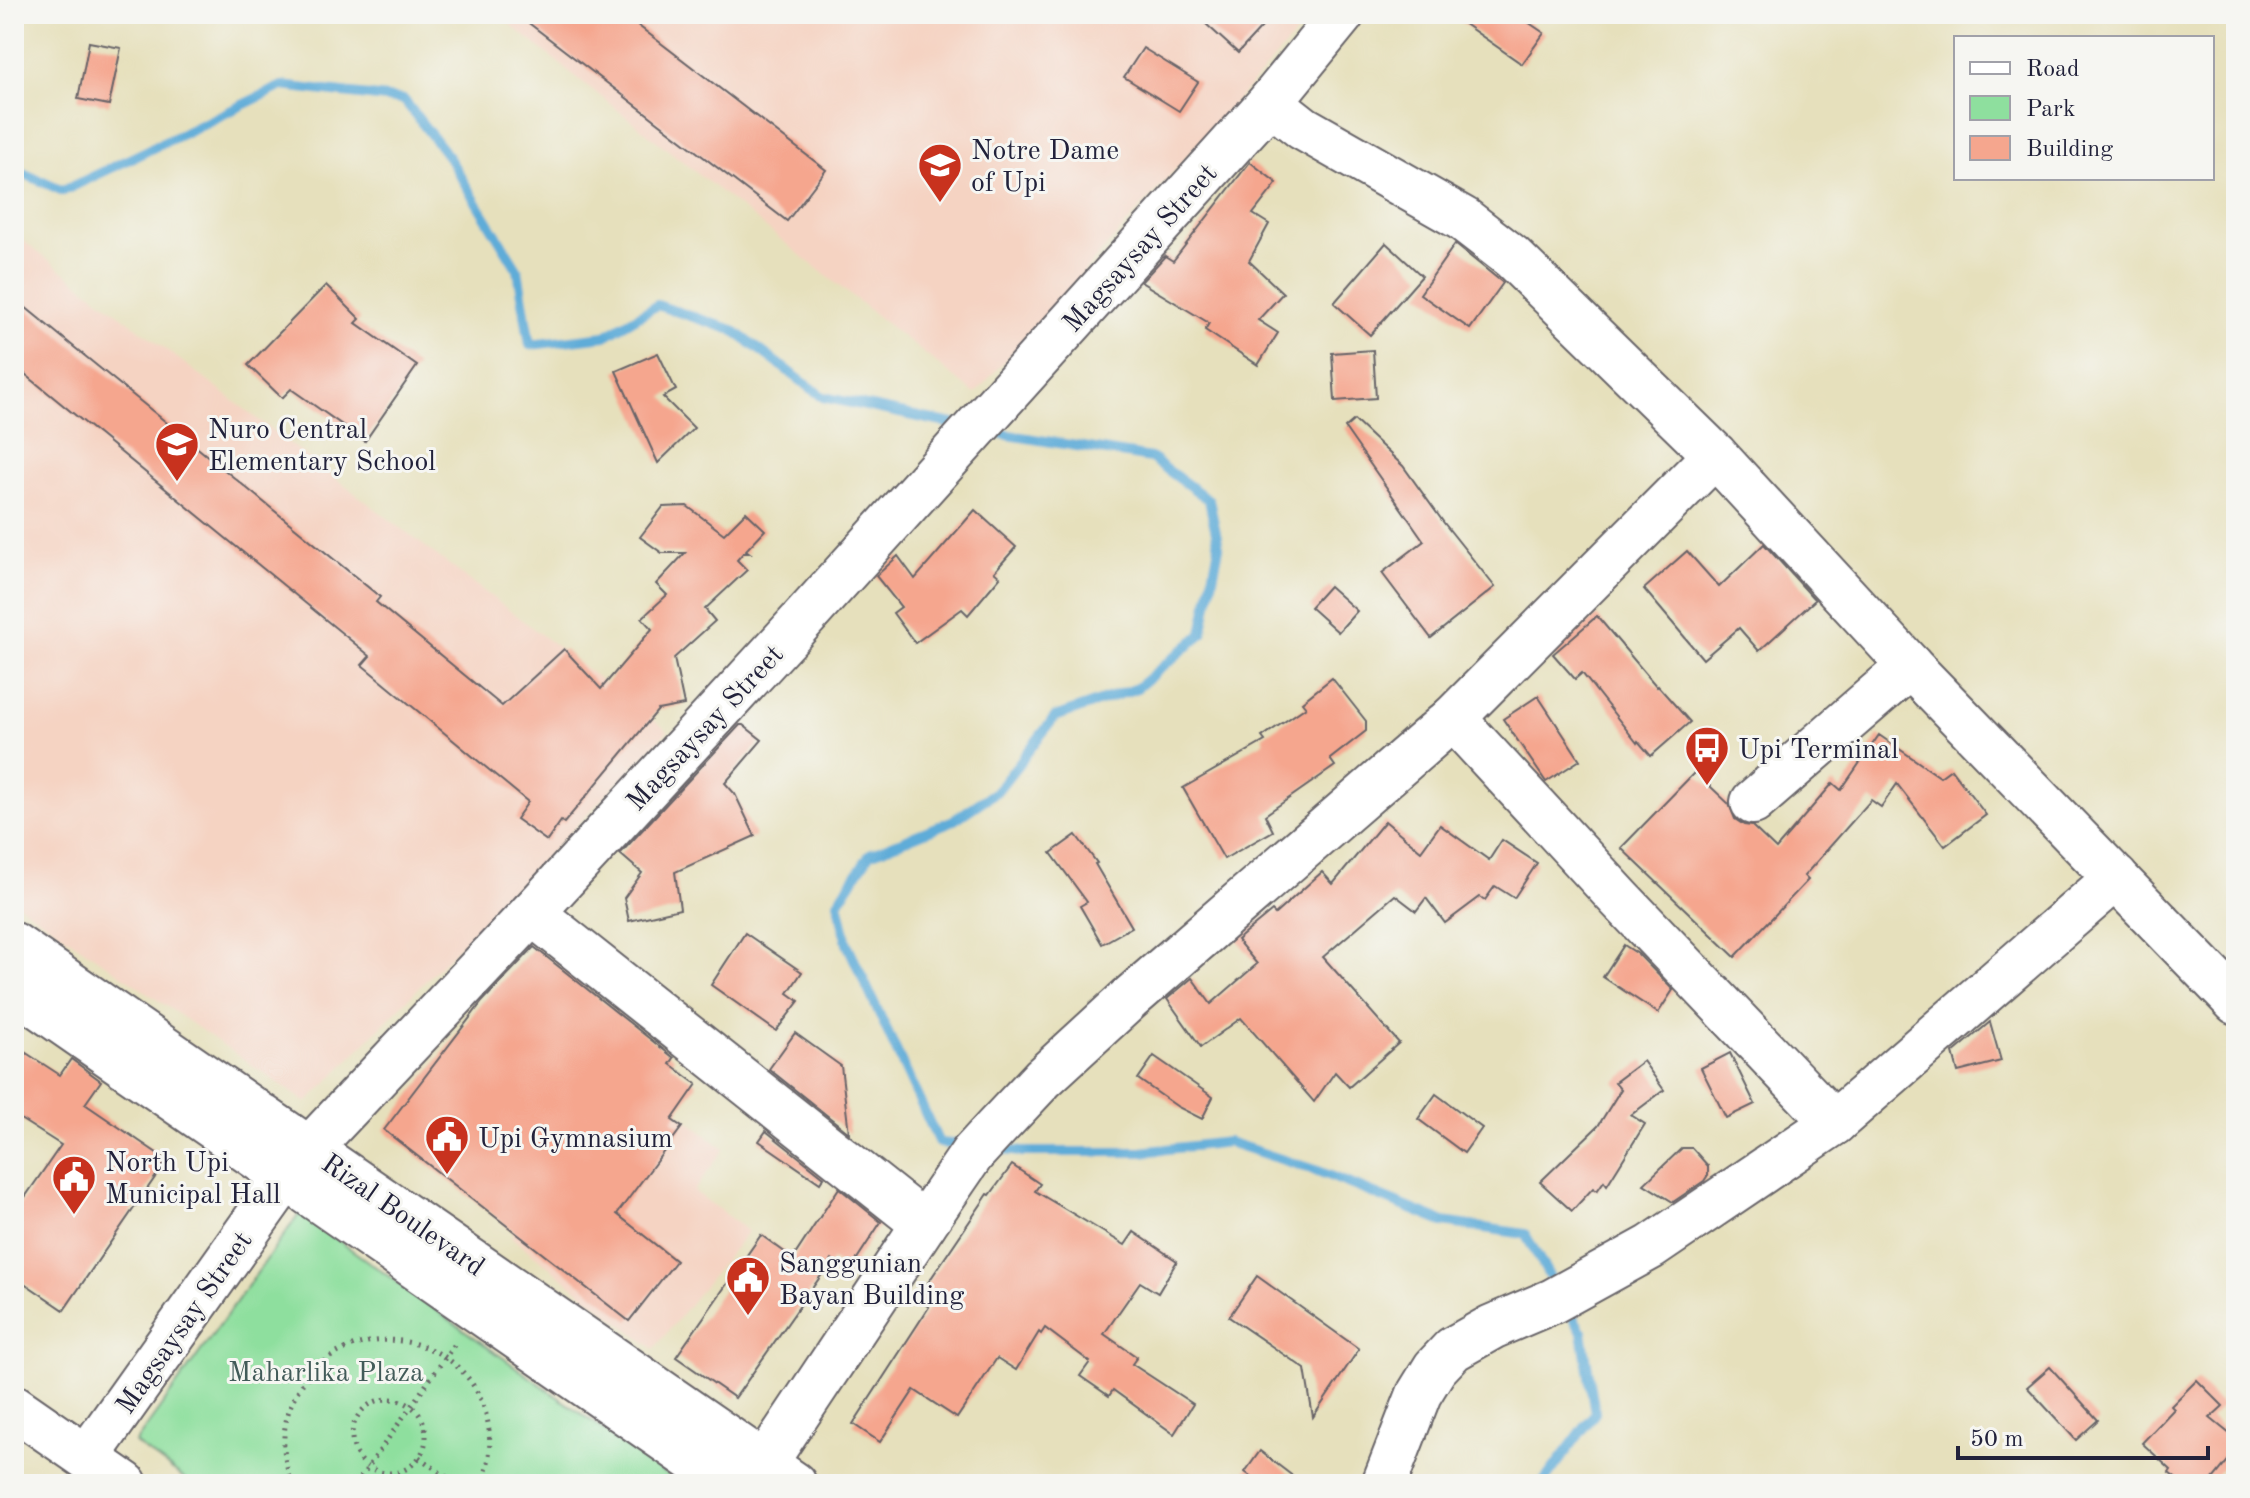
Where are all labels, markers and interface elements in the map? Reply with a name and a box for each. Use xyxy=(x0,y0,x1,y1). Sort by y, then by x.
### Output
legend xyxy=(1954,36,2214,180)
text: Road xyxy=(2026,58,2079,82)
text: Park xyxy=(2026,98,2075,122)
place label: Notre Dame of Upi xyxy=(971,138,1119,198)
text: Building xyxy=(2026,138,2113,162)
school or university icon: Notre Dame of Upi xyxy=(916,141,964,204)
street label: Magsaysay Street xyxy=(1059,160,1224,338)
place label: Nuro Central Elementary School xyxy=(208,417,436,477)
school or university icon: Nuro Central Elementary School xyxy=(153,420,201,483)
street label: Magsaysay Street xyxy=(623,641,790,817)
bus stop icon: Upi Terminal xyxy=(1683,724,1731,787)
place label: Upi Terminal xyxy=(1738,737,1899,765)
public building icon: Upi Gymnasium xyxy=(423,1113,471,1176)
place label: Upi Gymnasium xyxy=(478,1126,673,1154)
place label: North Upi Municipal Hall xyxy=(105,1150,281,1210)
street label: Rizal Boulevard xyxy=(316,1150,489,1283)
public building icon: North Upi Municipal Hall xyxy=(50,1153,98,1216)
street label: Magsaysay Street xyxy=(112,1228,259,1420)
place label: Sanggunian Bayan Building xyxy=(779,1251,964,1311)
public building icon: Sanggunian Bayan Building xyxy=(724,1254,772,1317)
park label: Maharlika Plaza xyxy=(228,1360,424,1388)
scale bar xyxy=(1958,1410,2208,1460)
text: 50 m xyxy=(1970,1428,2024,1452)

